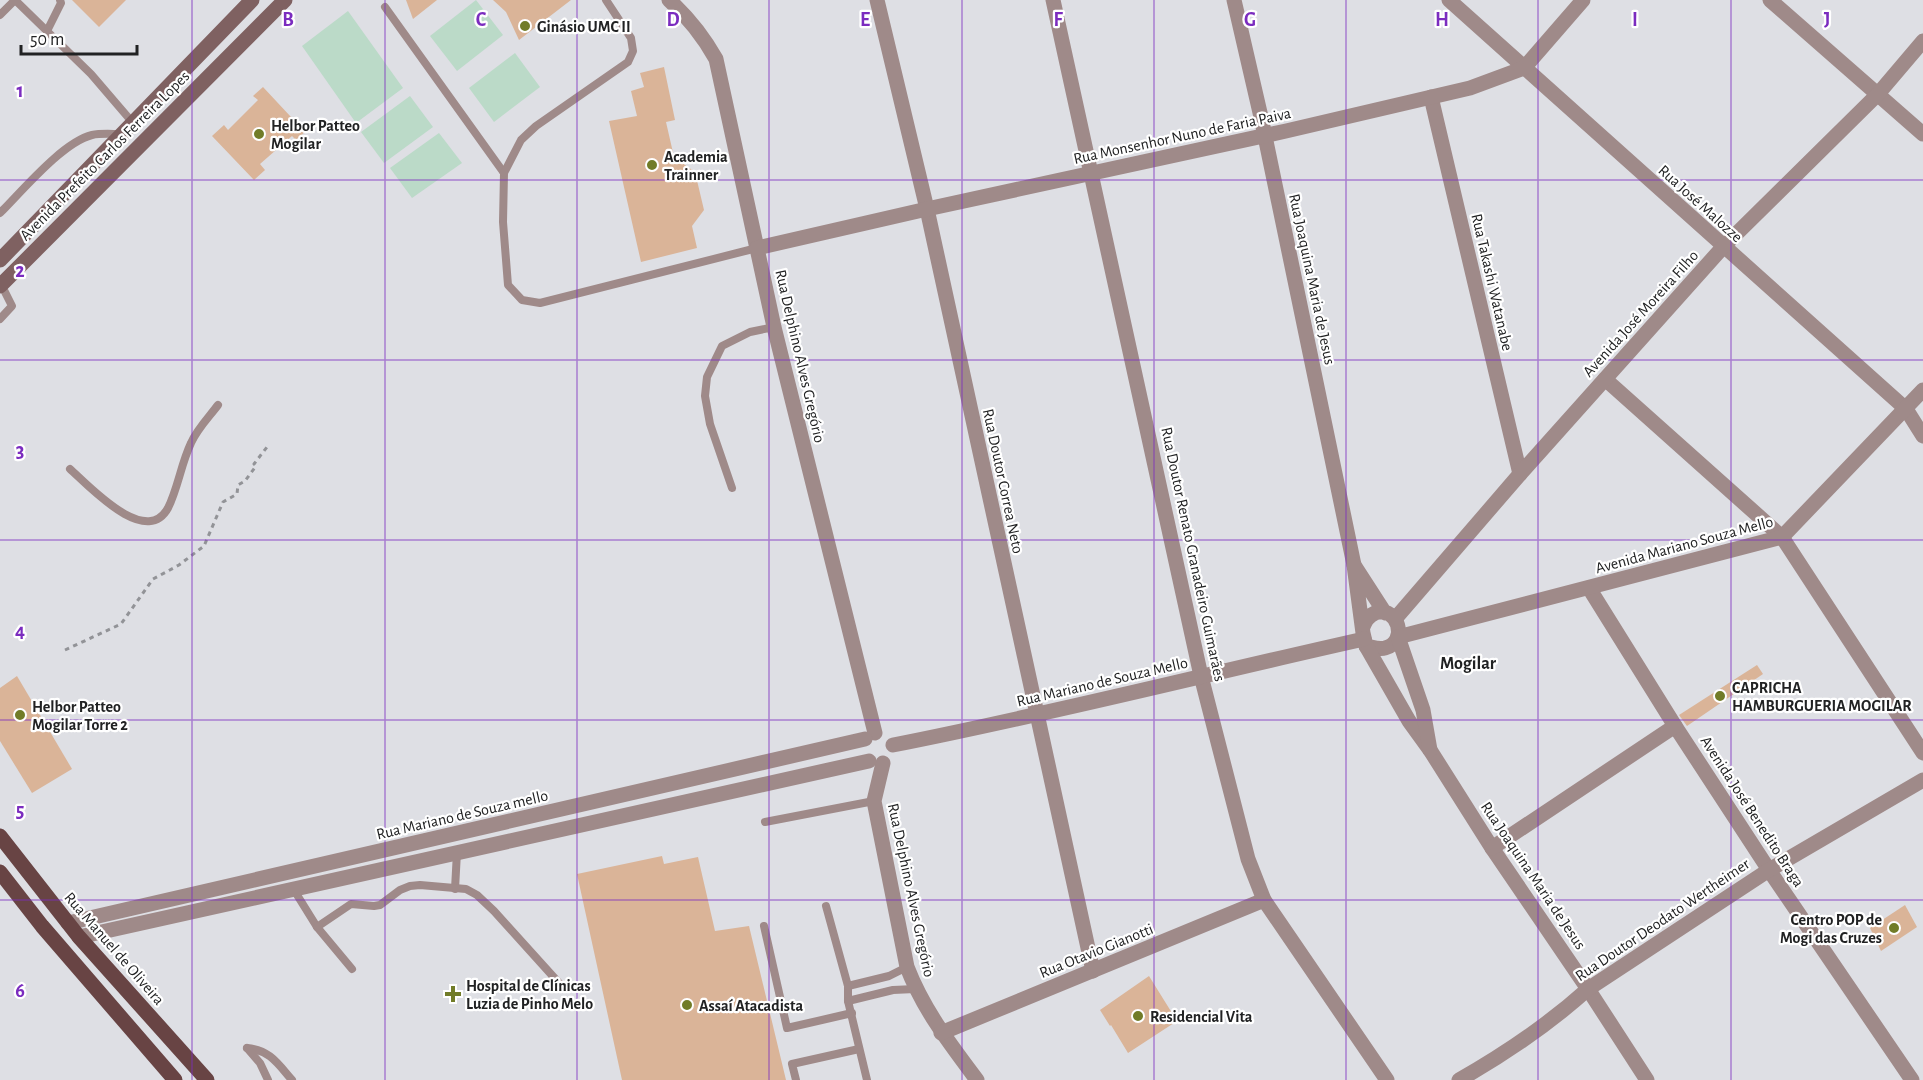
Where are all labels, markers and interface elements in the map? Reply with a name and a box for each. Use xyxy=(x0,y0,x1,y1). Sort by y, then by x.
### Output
text: B xyxy=(282,10,294,30)
text: C xyxy=(476,10,487,30)
text: D xyxy=(666,10,680,30)
text: E xyxy=(860,10,870,30)
text: F xyxy=(1053,10,1063,30)
text: G xyxy=(1244,10,1256,30)
text: H xyxy=(1435,10,1449,30)
text: I xyxy=(1632,10,1638,30)
text: J xyxy=(1824,10,1830,30)
scale bar xyxy=(21,18,136,56)
marker: Ginásio UMC II xyxy=(518,19,532,33)
place label: Ginásio UMC II xyxy=(537,19,631,35)
text: 50 m xyxy=(30,31,64,49)
street label: Avenida Prefeito Carlos Ferreira Lopes xyxy=(17,68,193,243)
text: 1 xyxy=(16,81,24,101)
street label: Rua Monsenhor Nuno de Faria Paiva xyxy=(1072,105,1292,167)
place label: Helbor Patteo Mogilar xyxy=(271,118,360,152)
marker: Helbor Patteo Mogilar xyxy=(252,127,266,141)
place label: Academia Trainner xyxy=(664,149,728,183)
marker: Academia Trainner xyxy=(645,158,659,172)
street label: Rua José Malozze xyxy=(1655,162,1745,245)
street label: Rua Joaquina Maria de Jesus xyxy=(1286,192,1338,366)
street label: Rua Takashi Watanabe xyxy=(1468,212,1516,352)
street label: Avenida José Moreira Filho xyxy=(1580,247,1702,380)
text: 2 xyxy=(15,261,25,281)
street label: Rua Delphino Alves Gregório xyxy=(772,268,828,444)
street label: Rua Doutor Correa Neto xyxy=(980,407,1026,555)
street label: Rua Doutor Renato Granadeiro Guimarães xyxy=(1158,426,1228,683)
text: 3 xyxy=(16,441,24,461)
street label: Avenida Mariano Souza Mello xyxy=(1594,513,1775,576)
text: 4 xyxy=(15,621,25,641)
street label: Rua Mariano de Souza Mello xyxy=(1015,654,1189,709)
district label: Mogilar xyxy=(1440,655,1497,673)
place label: CAPRICHA HAMBURGUERIA MOGILAR xyxy=(1732,680,1912,714)
marker: CAPRICHA HAMBURGUERIA MOGILAR xyxy=(1713,689,1727,703)
place label: Helbor Patteo Mogilar Torre 2 xyxy=(32,699,128,733)
marker: Helbor Patteo Mogilar Torre 2 xyxy=(13,708,27,722)
street label: Avenida José Benedito Braga xyxy=(1697,733,1807,890)
street label: Rua Mariano de Souza mello xyxy=(375,787,550,843)
street label: Rua Joaquina Maria de Jesus xyxy=(1478,799,1589,952)
text: 5 xyxy=(16,801,24,821)
street label: Rua Delphino Alves Gregório xyxy=(885,802,937,979)
street label: Rua Doutor Deodato Wertheimer xyxy=(1573,855,1753,984)
street label: Rua Manuel de Oliveira xyxy=(61,889,167,1008)
place label: Centro POP de Mogi das Cruzes xyxy=(1780,912,1882,946)
street label: Rua Otavio Gianotti xyxy=(1037,921,1156,981)
marker: Centro POP de Mogi das Cruzes xyxy=(1887,921,1901,935)
place label: Hospital de Clínicas Luzia de Pinho Melo xyxy=(466,978,593,1012)
text: 6 xyxy=(15,981,25,1001)
marker: Hospital de Clínicas Luzia de Pinho Melo xyxy=(444,985,462,1003)
marker: Assaí Atacadista xyxy=(680,998,694,1012)
place label: Assaí Atacadista xyxy=(699,998,803,1014)
marker: Residencial Vita xyxy=(1131,1009,1145,1023)
place label: Residencial Vita xyxy=(1150,1009,1253,1025)

